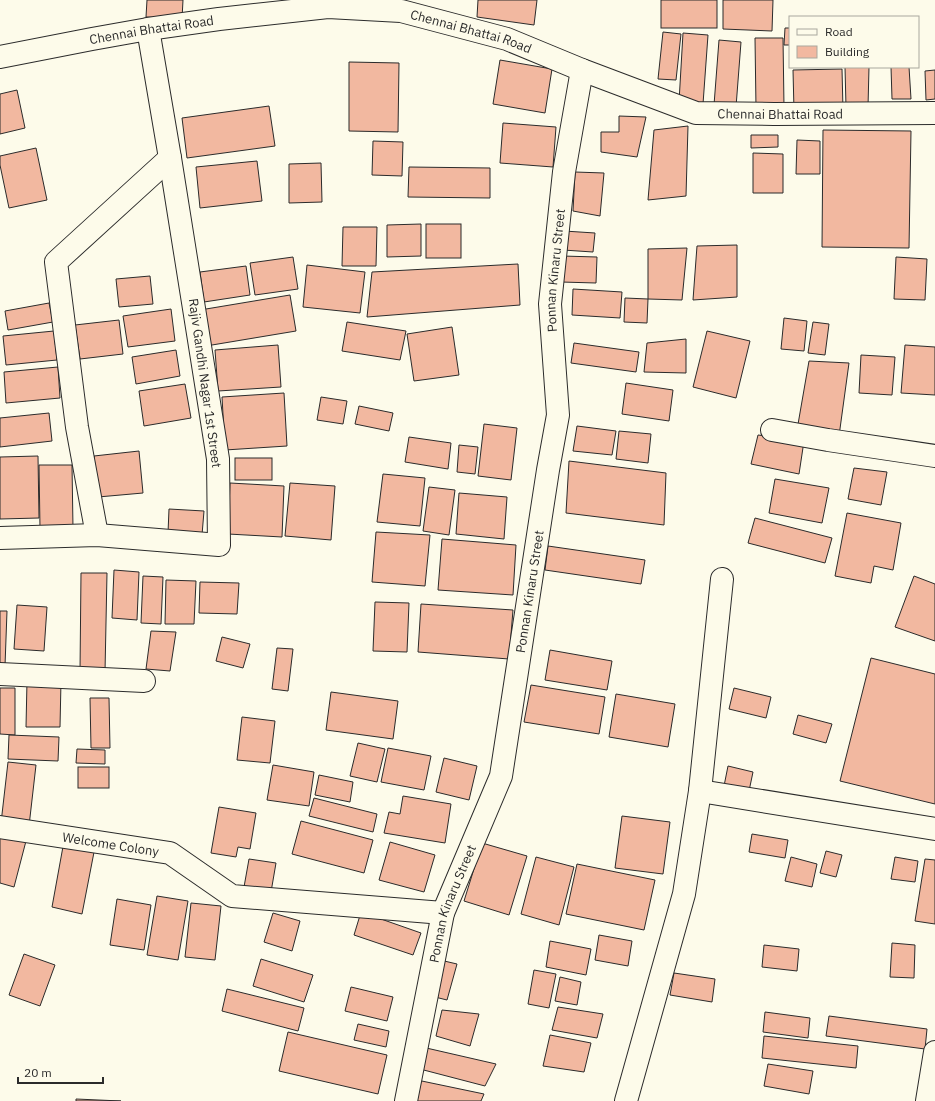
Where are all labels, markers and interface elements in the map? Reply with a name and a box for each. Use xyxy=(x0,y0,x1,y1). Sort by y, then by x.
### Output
street label: Chennai Bhattai Road xyxy=(409,5,534,57)
street label: Chennai Bhattai Road xyxy=(88,11,215,48)
legend xyxy=(789,16,919,68)
text: Road xyxy=(825,24,853,39)
text: Building xyxy=(825,44,870,59)
street label: Chennai Bhattai Road xyxy=(717,105,843,123)
street label: Ponnan Kinaru Street xyxy=(541,208,569,333)
street label: Rajiv Gandhi Nagar 1st Street xyxy=(185,297,225,469)
street label: Ponnan Kinaru Street xyxy=(512,529,547,654)
street label: Welcome Colony xyxy=(61,828,161,860)
street label: Ponnan Kinaru Street xyxy=(425,842,479,964)
scale bar xyxy=(18,1059,103,1085)
text: 20 m xyxy=(24,1065,52,1080)

